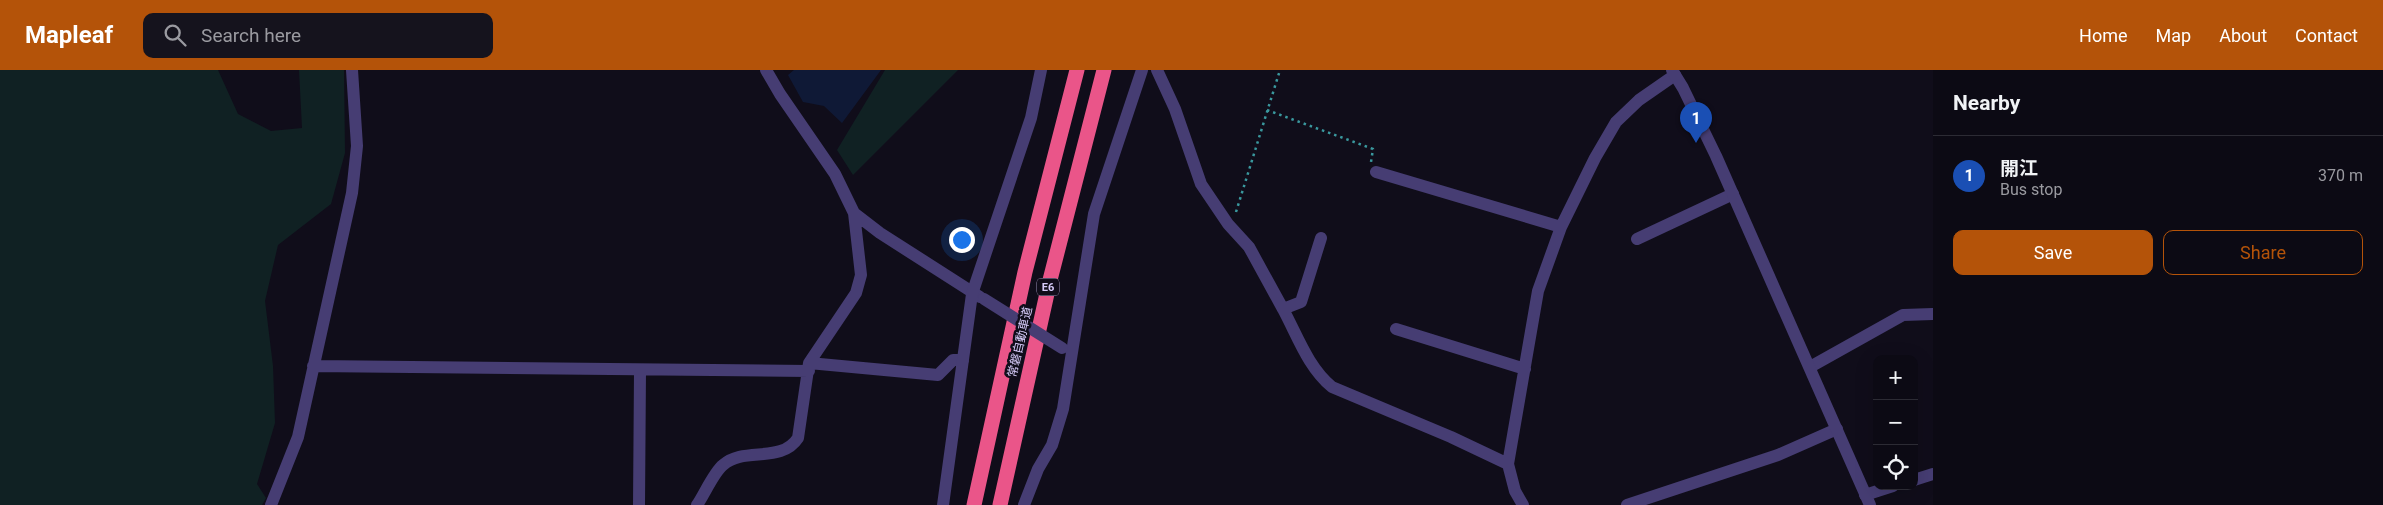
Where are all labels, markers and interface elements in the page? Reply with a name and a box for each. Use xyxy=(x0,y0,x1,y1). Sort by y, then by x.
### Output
search box xyxy=(143,13,493,58)
text: Mapleaf xyxy=(25,21,113,49)
icon: search xyxy=(161,21,189,49)
text: Search here xyxy=(201,24,301,47)
text: Home xyxy=(2079,25,2128,46)
text: Map xyxy=(2156,25,2191,46)
text: About xyxy=(2219,25,2267,46)
text: Contact xyxy=(2295,25,2358,46)
text: Nearby xyxy=(1953,91,2020,115)
pin: 1 xyxy=(1680,102,1712,143)
text: 開江 xyxy=(2000,157,2038,180)
text: 1 xyxy=(1964,166,1974,185)
text: 370 m xyxy=(2318,166,2363,185)
text: Bus stop xyxy=(2000,180,2062,199)
your location xyxy=(949,227,975,253)
button: Save xyxy=(1953,230,2153,275)
button: Share xyxy=(2163,230,2363,275)
road number: E6 xyxy=(1037,278,1059,296)
street label: 常磐自動車道 xyxy=(1005,305,1035,379)
map controls xyxy=(1873,355,1918,490)
button: + xyxy=(1873,355,1918,400)
button: − xyxy=(1873,400,1918,445)
button: locate xyxy=(1873,445,1918,490)

